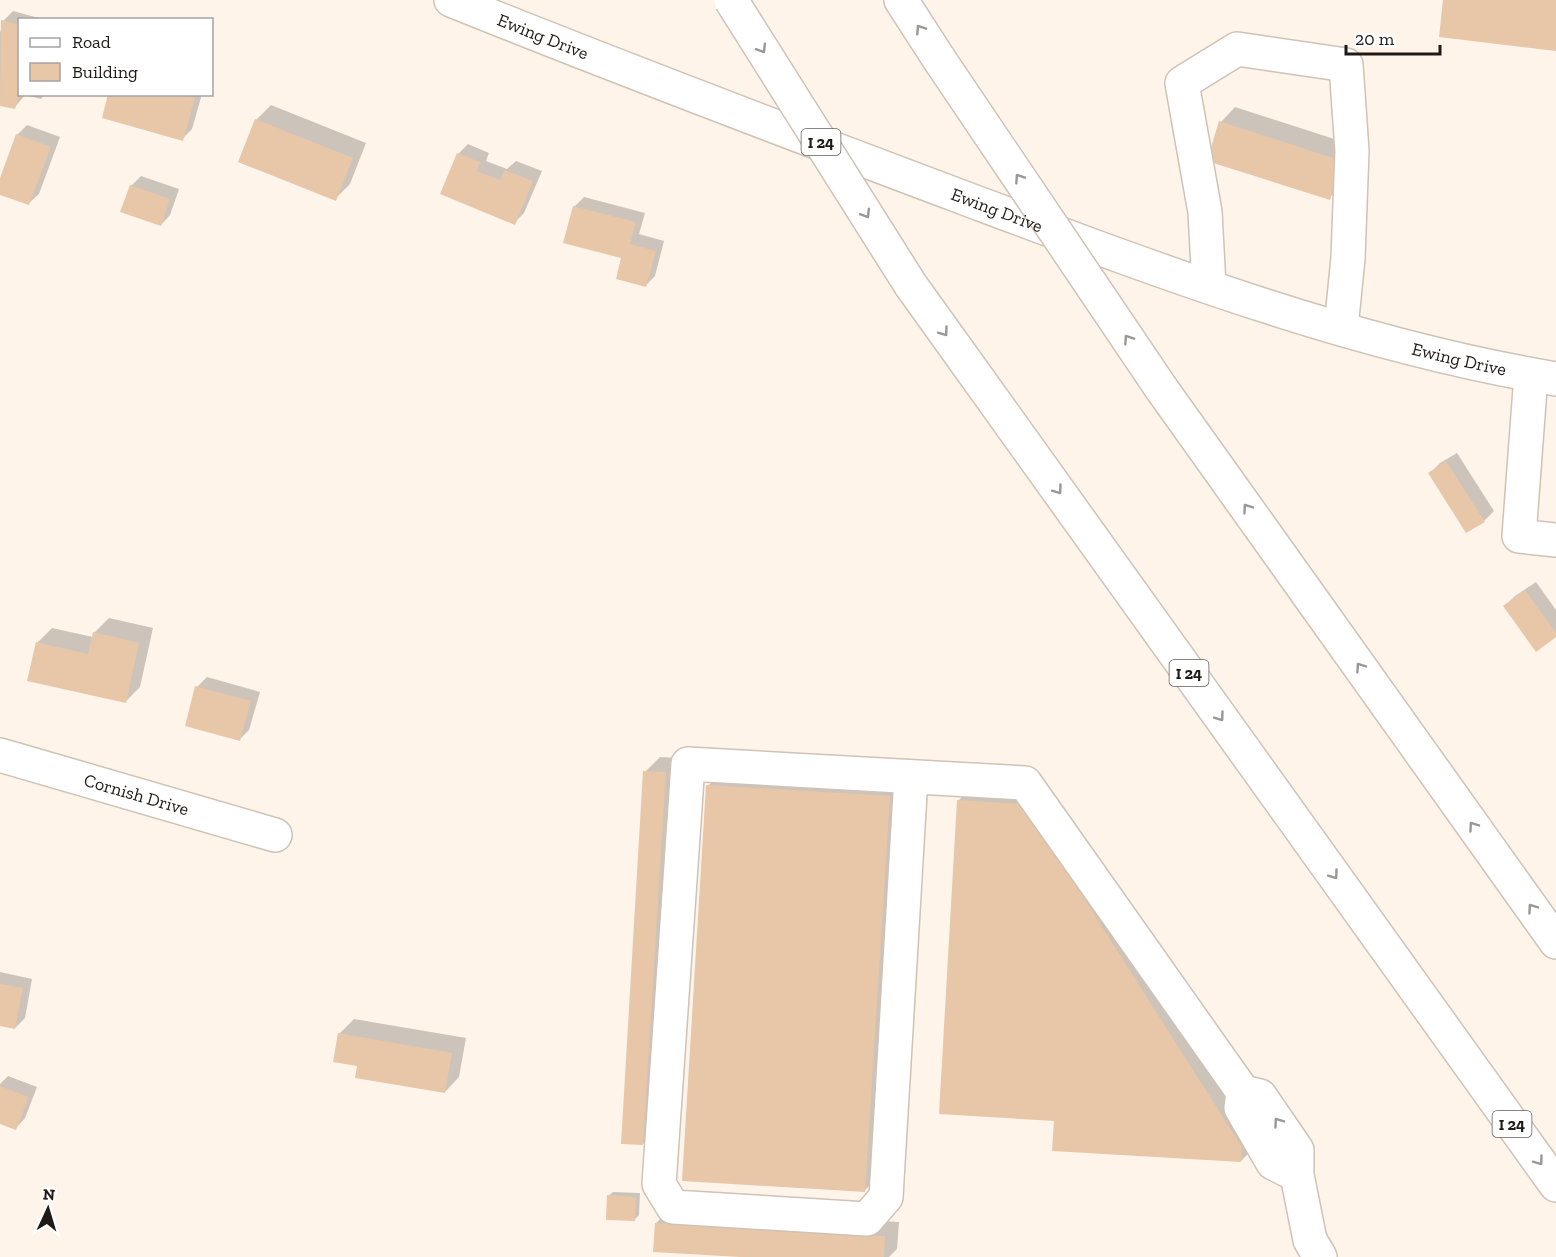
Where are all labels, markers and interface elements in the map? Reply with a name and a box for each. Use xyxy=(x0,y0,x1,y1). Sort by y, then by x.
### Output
street label: Ewing Drive xyxy=(494,9,592,65)
legend xyxy=(18,18,213,96)
scale bar xyxy=(1346,18,1440,56)
one-way arrow xyxy=(916,25,927,36)
text: 20 m xyxy=(1355,28,1395,50)
text: Road xyxy=(72,31,111,53)
one-way arrow xyxy=(755,43,766,54)
text: Building xyxy=(72,61,138,83)
road number: I 24 xyxy=(802,129,840,155)
one-way arrow xyxy=(1015,173,1026,184)
street label: Ewing Drive xyxy=(948,183,1046,237)
one-way arrow xyxy=(859,208,870,219)
one-way arrow xyxy=(937,325,948,336)
one-way arrow xyxy=(1124,335,1135,346)
street label: Ewing Drive xyxy=(1410,338,1508,381)
one-way arrow xyxy=(1051,484,1062,495)
one-way arrow xyxy=(1243,504,1254,515)
road number: I 24 xyxy=(1170,660,1208,686)
one-way arrow xyxy=(1356,663,1367,674)
one-way arrow xyxy=(1213,710,1224,721)
street label: Cornish Drive xyxy=(81,769,191,820)
one-way arrow xyxy=(1469,821,1480,832)
one-way arrow xyxy=(1327,869,1338,880)
one-way arrow xyxy=(1528,903,1539,914)
road number: I 24 xyxy=(1492,1111,1532,1137)
one-way arrow xyxy=(1274,1118,1285,1129)
one-way arrow xyxy=(1531,1154,1542,1165)
north arrow xyxy=(18,1179,78,1239)
text: N xyxy=(42,1185,56,1204)

